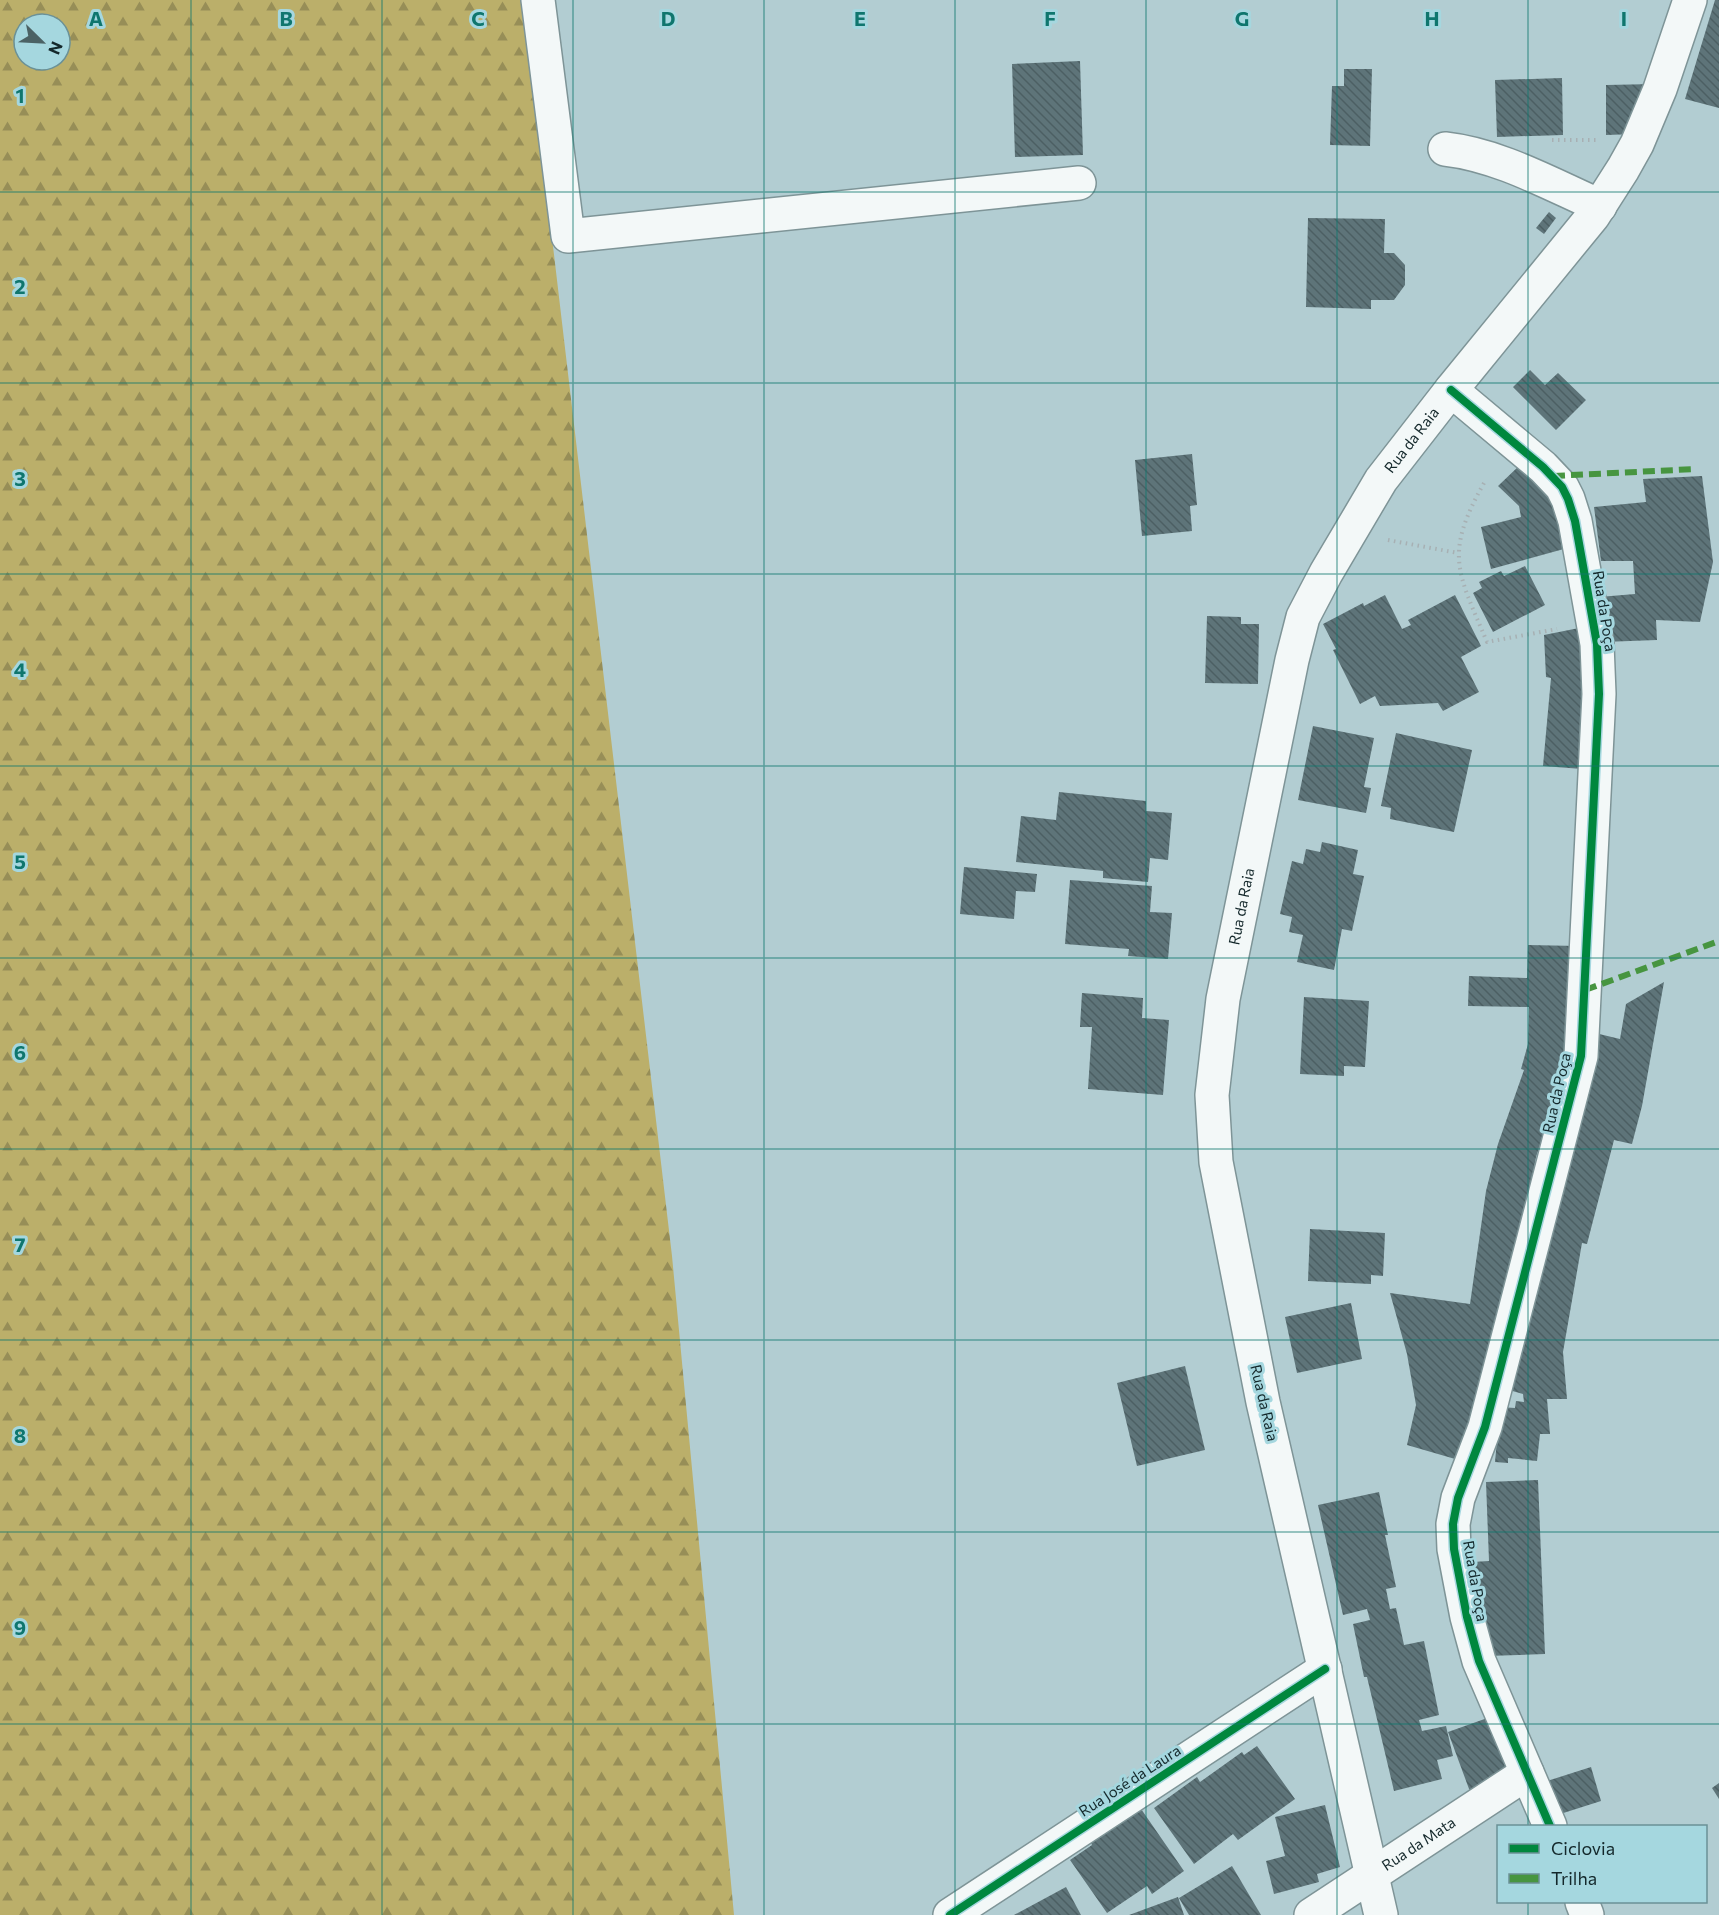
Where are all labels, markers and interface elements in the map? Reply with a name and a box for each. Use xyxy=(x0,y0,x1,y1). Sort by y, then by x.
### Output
text: A xyxy=(89,6,103,30)
text: B xyxy=(279,6,293,30)
text: C xyxy=(471,6,485,30)
text: D xyxy=(661,6,675,30)
text: E xyxy=(854,6,866,30)
text: F xyxy=(1044,6,1056,30)
text: G xyxy=(1235,6,1249,30)
text: H xyxy=(1425,6,1440,30)
text: I xyxy=(1621,6,1627,30)
north arrow xyxy=(12,12,72,72)
text: N xyxy=(45,39,67,58)
text: 1 xyxy=(15,83,25,107)
text: 2 xyxy=(14,274,26,298)
street label: Rua da Raia xyxy=(1380,403,1442,476)
text: 3 xyxy=(14,466,26,490)
street label: Rua da Poça xyxy=(1590,569,1620,653)
text: 4 xyxy=(14,657,26,681)
text: 5 xyxy=(14,849,26,873)
street label: Rua da Raia xyxy=(1224,866,1257,946)
text: 6 xyxy=(14,1040,26,1064)
street label: Rua da Poça xyxy=(1538,1051,1574,1135)
text: 7 xyxy=(15,1232,26,1256)
street label: Rua da Raia xyxy=(1247,1363,1283,1443)
text: 8 xyxy=(14,1423,26,1447)
street label: Rua da Poça xyxy=(1460,1539,1492,1623)
text: 9 xyxy=(14,1615,26,1639)
street label: Rua José da Laura xyxy=(1075,1741,1184,1820)
street label: Rua da Mata xyxy=(1378,1813,1459,1874)
legend xyxy=(1497,1825,1707,1903)
text: Ciclovia xyxy=(1551,1837,1615,1859)
text: Trilha xyxy=(1551,1867,1597,1889)

